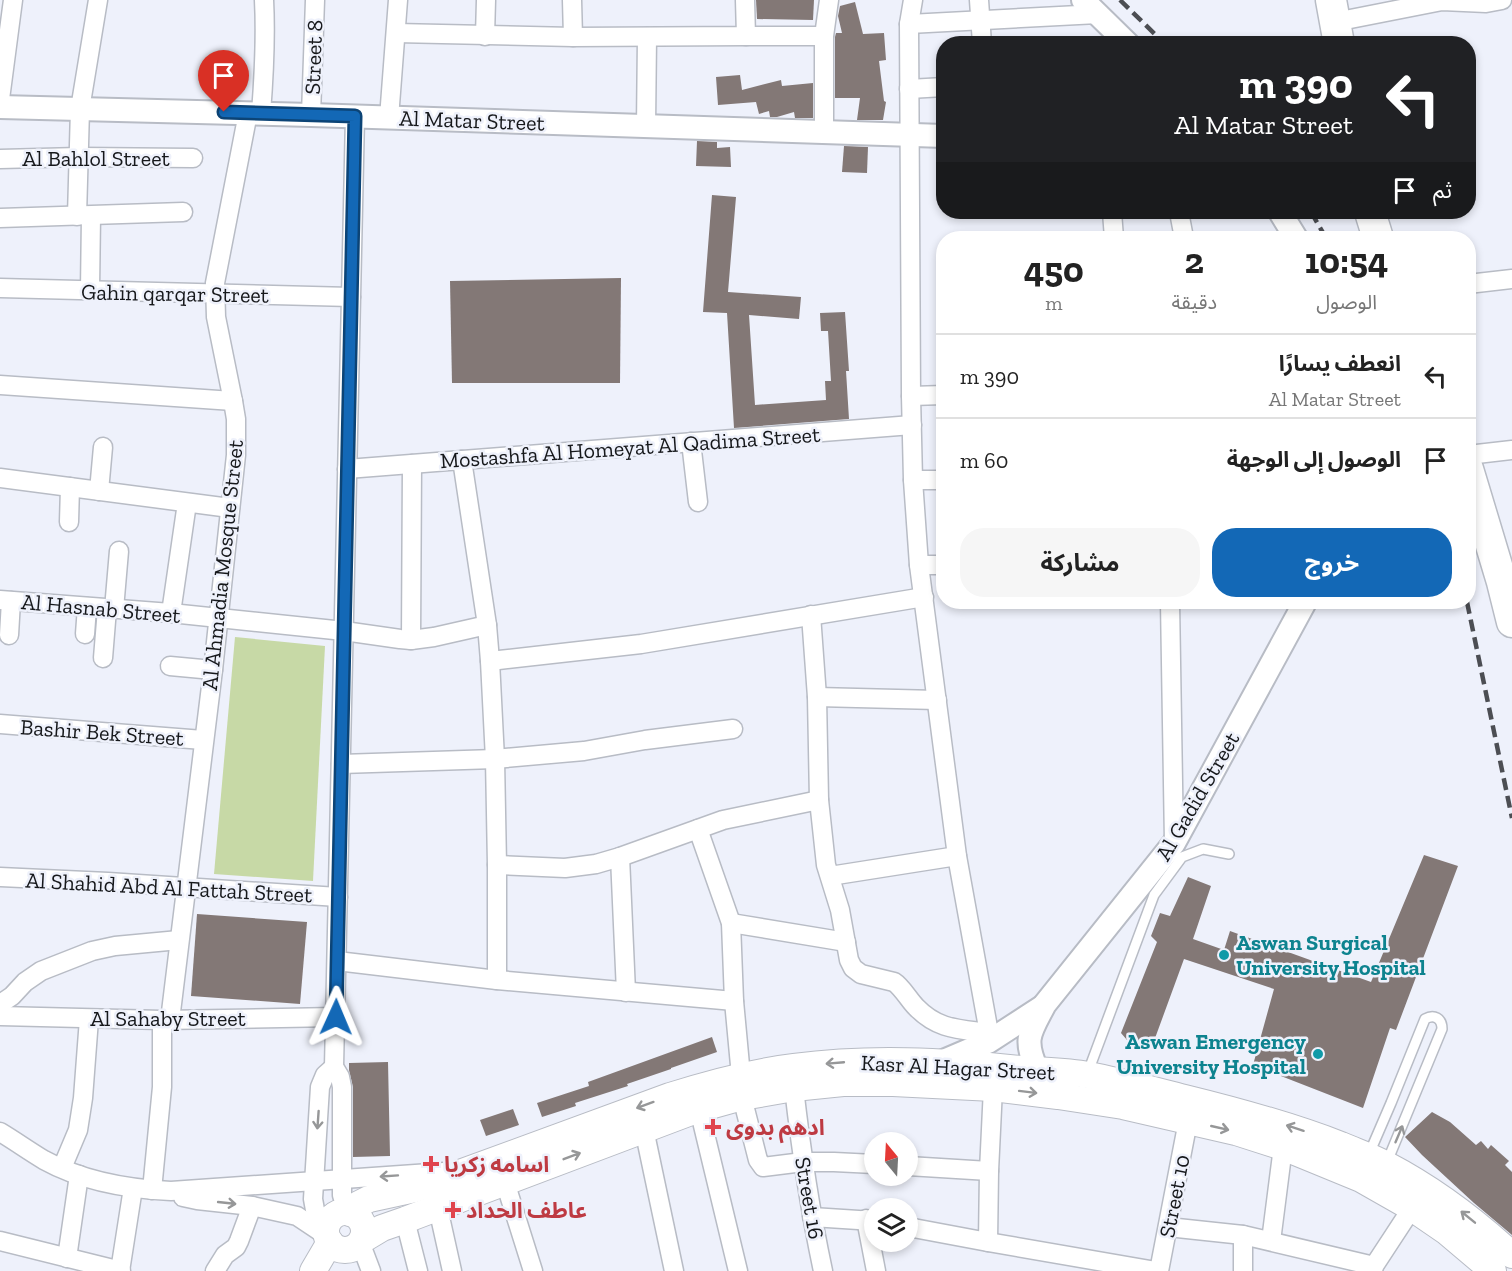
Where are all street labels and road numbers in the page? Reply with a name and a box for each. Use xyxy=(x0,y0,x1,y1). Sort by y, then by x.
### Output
street label: Street 8 xyxy=(299,19,328,95)
street label: Al Matar Street xyxy=(399,104,546,137)
street label: Al Bahlol Street xyxy=(22,145,170,172)
street label: Gahin qarqar Street xyxy=(81,278,270,309)
street label: Mostashfa Al Homeyat Al Qadima Street xyxy=(439,421,822,474)
street label: Al Ahmadia Mosque Street xyxy=(196,438,249,692)
street label: Al Hasnab Street xyxy=(20,588,183,629)
street label: Bashir Bek Street xyxy=(19,713,186,752)
street label: Al Gadid Street xyxy=(1150,726,1246,865)
street label: Al Shahid Abd Al Fattah Street xyxy=(25,867,314,909)
street label: Al Sahaby Street xyxy=(90,1005,247,1032)
street label: Kasr Al Hagar Street xyxy=(860,1049,1057,1086)
street label: Street 10 xyxy=(1153,1152,1196,1240)
street label: Street 16 xyxy=(789,1155,830,1241)

